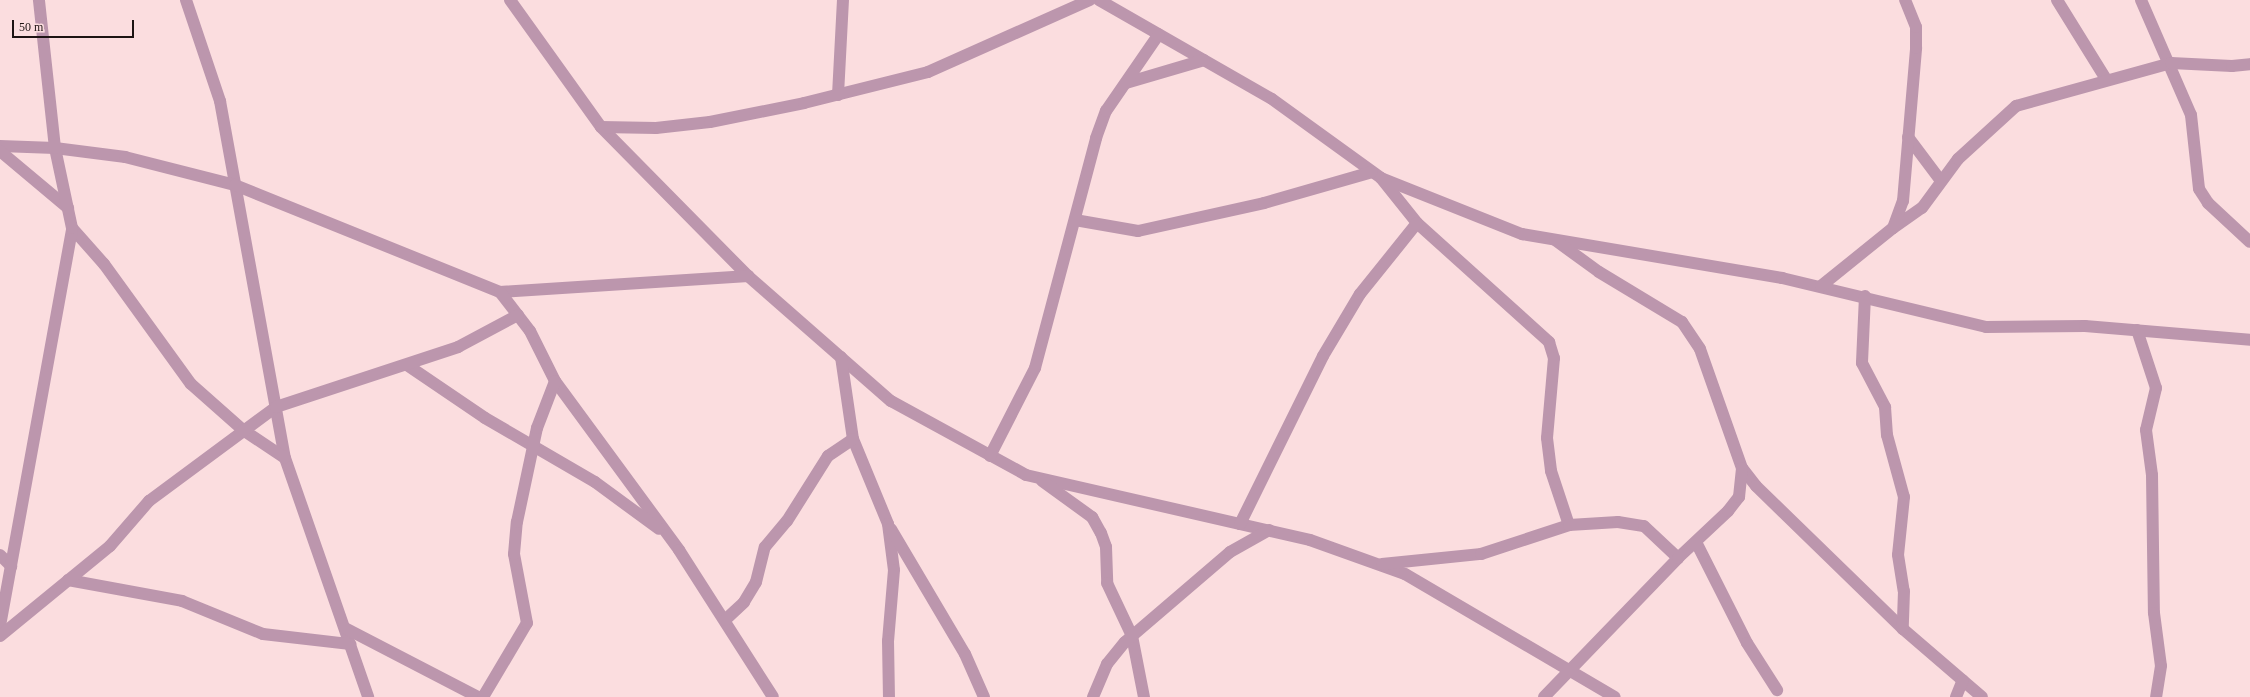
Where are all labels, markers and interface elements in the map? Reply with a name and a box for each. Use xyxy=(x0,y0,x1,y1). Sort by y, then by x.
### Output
scale bar xyxy=(14,12,136,38)
text: 50 m xyxy=(19,20,43,34)

